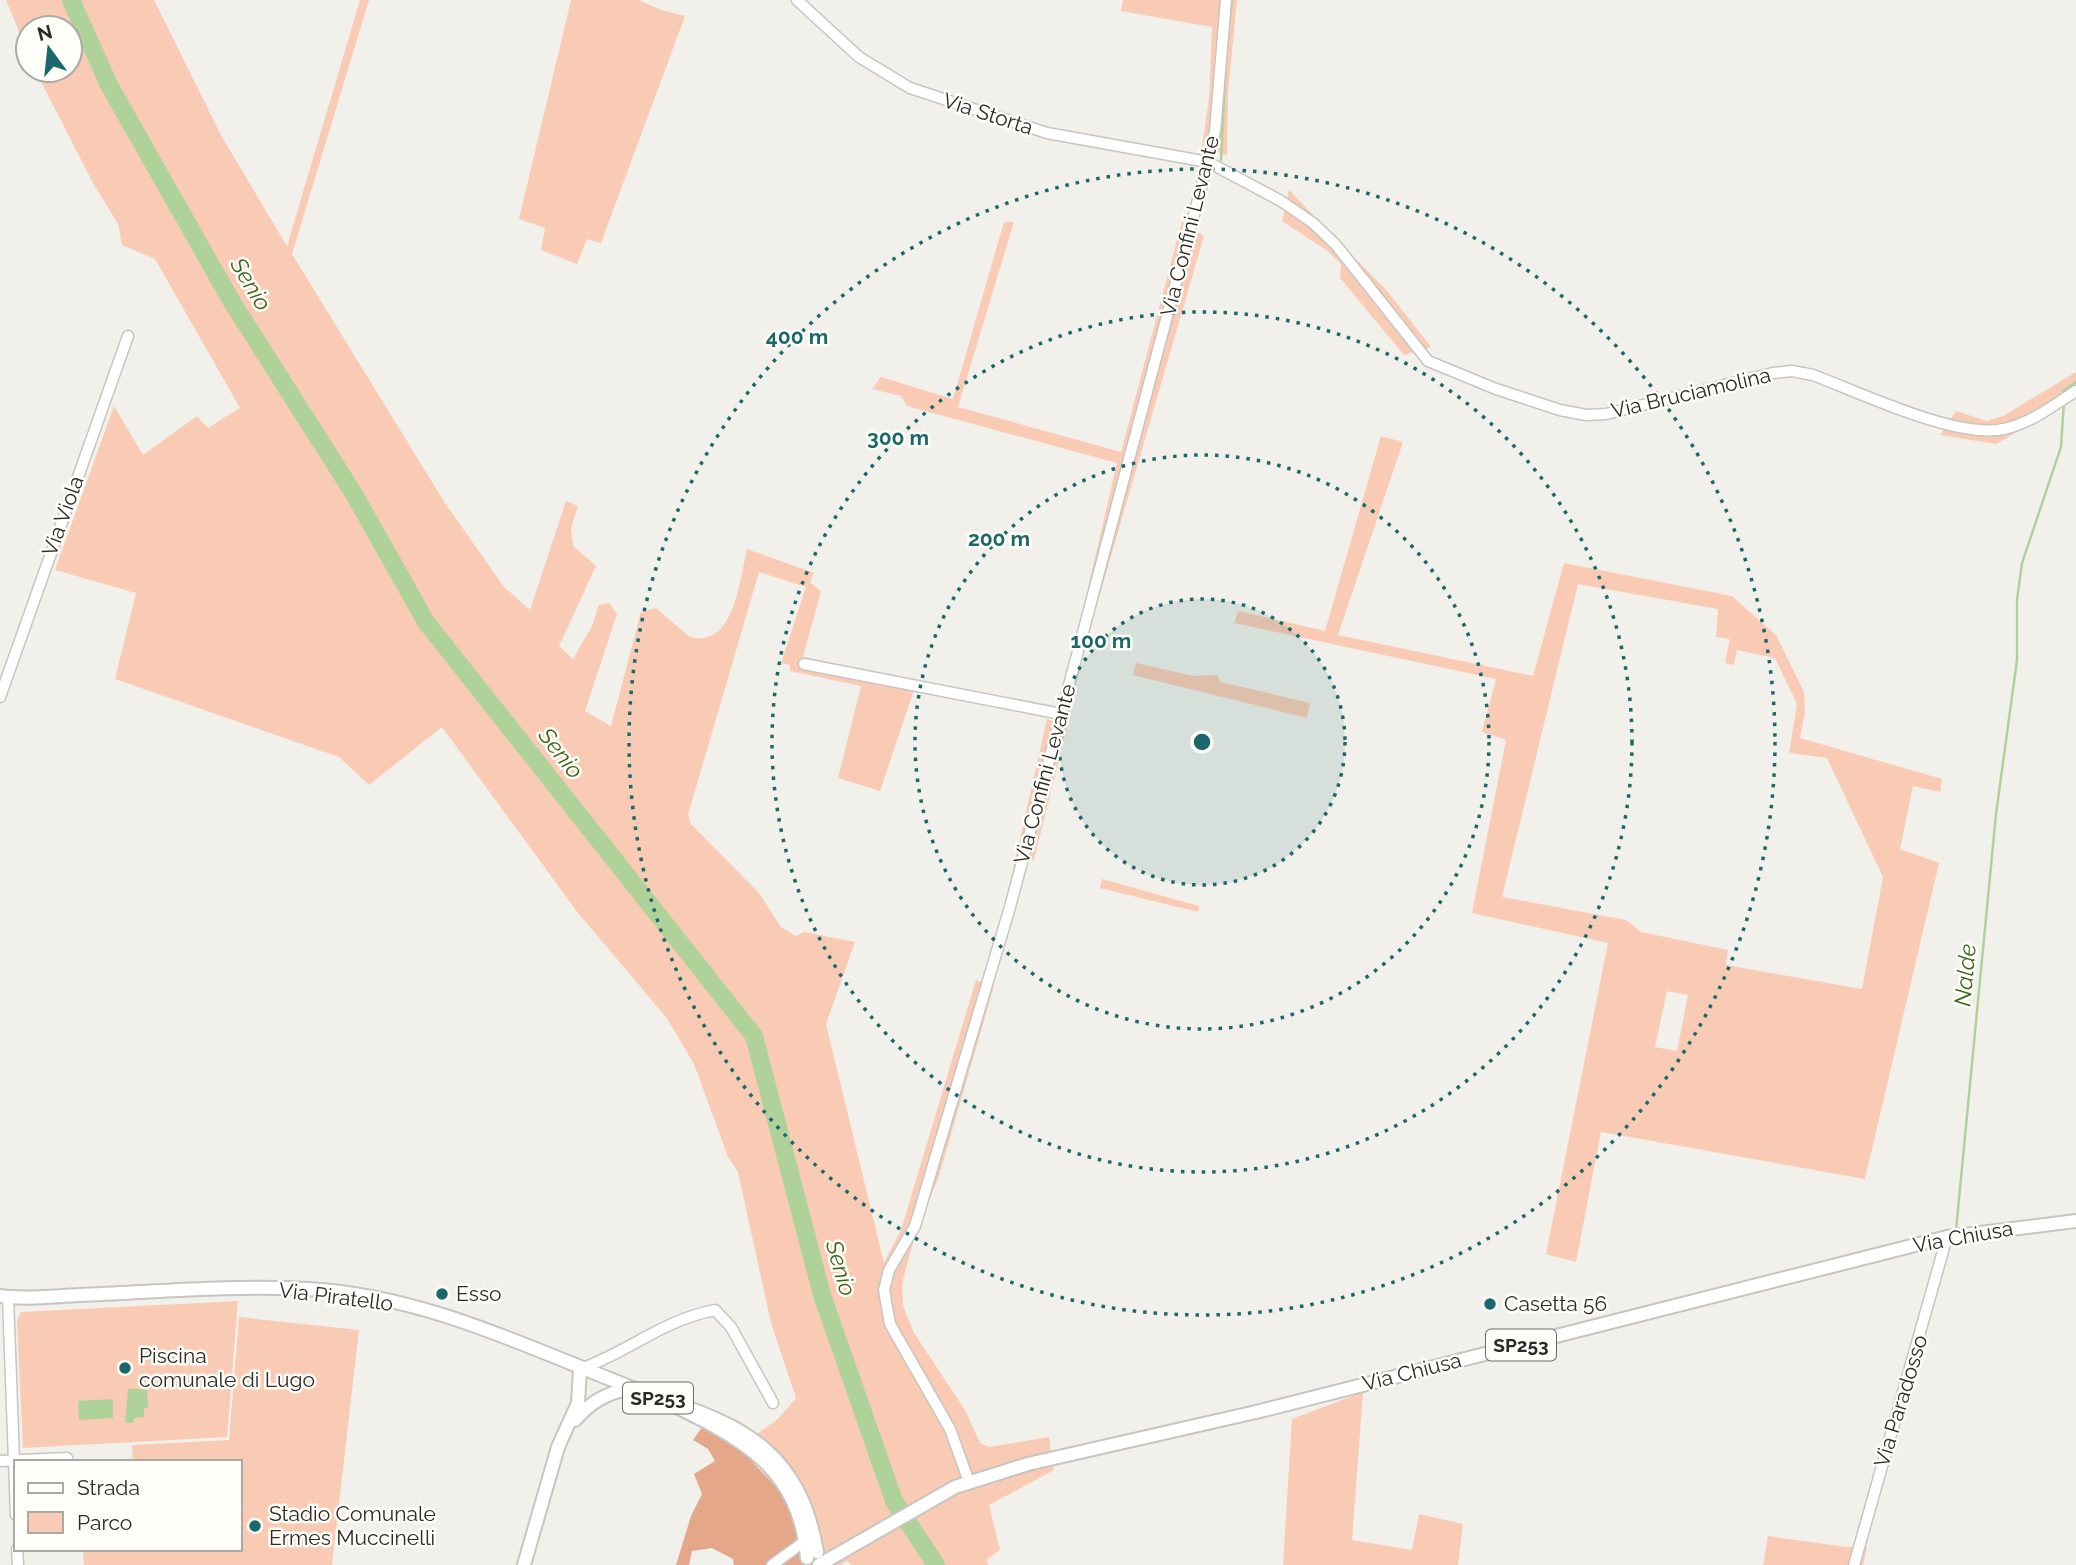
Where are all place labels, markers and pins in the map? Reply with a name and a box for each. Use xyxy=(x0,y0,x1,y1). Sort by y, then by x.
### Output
centre of rings xyxy=(1190,730,1214,754)
place label: Esso xyxy=(456,1281,502,1306)
marker: Esso xyxy=(434,1286,450,1302)
place label: Casetta 56 xyxy=(1504,1291,1607,1316)
marker: Casetta 56 xyxy=(1482,1296,1498,1312)
place label: Piscina comunale di Lugo xyxy=(139,1343,315,1392)
marker: Piscina comunale di Lugo xyxy=(117,1360,133,1376)
place label: Stadio Comunale Ermes Muccinelli xyxy=(269,1501,436,1550)
marker: Stadio Comunale Ermes Muccinelli xyxy=(247,1518,263,1534)

